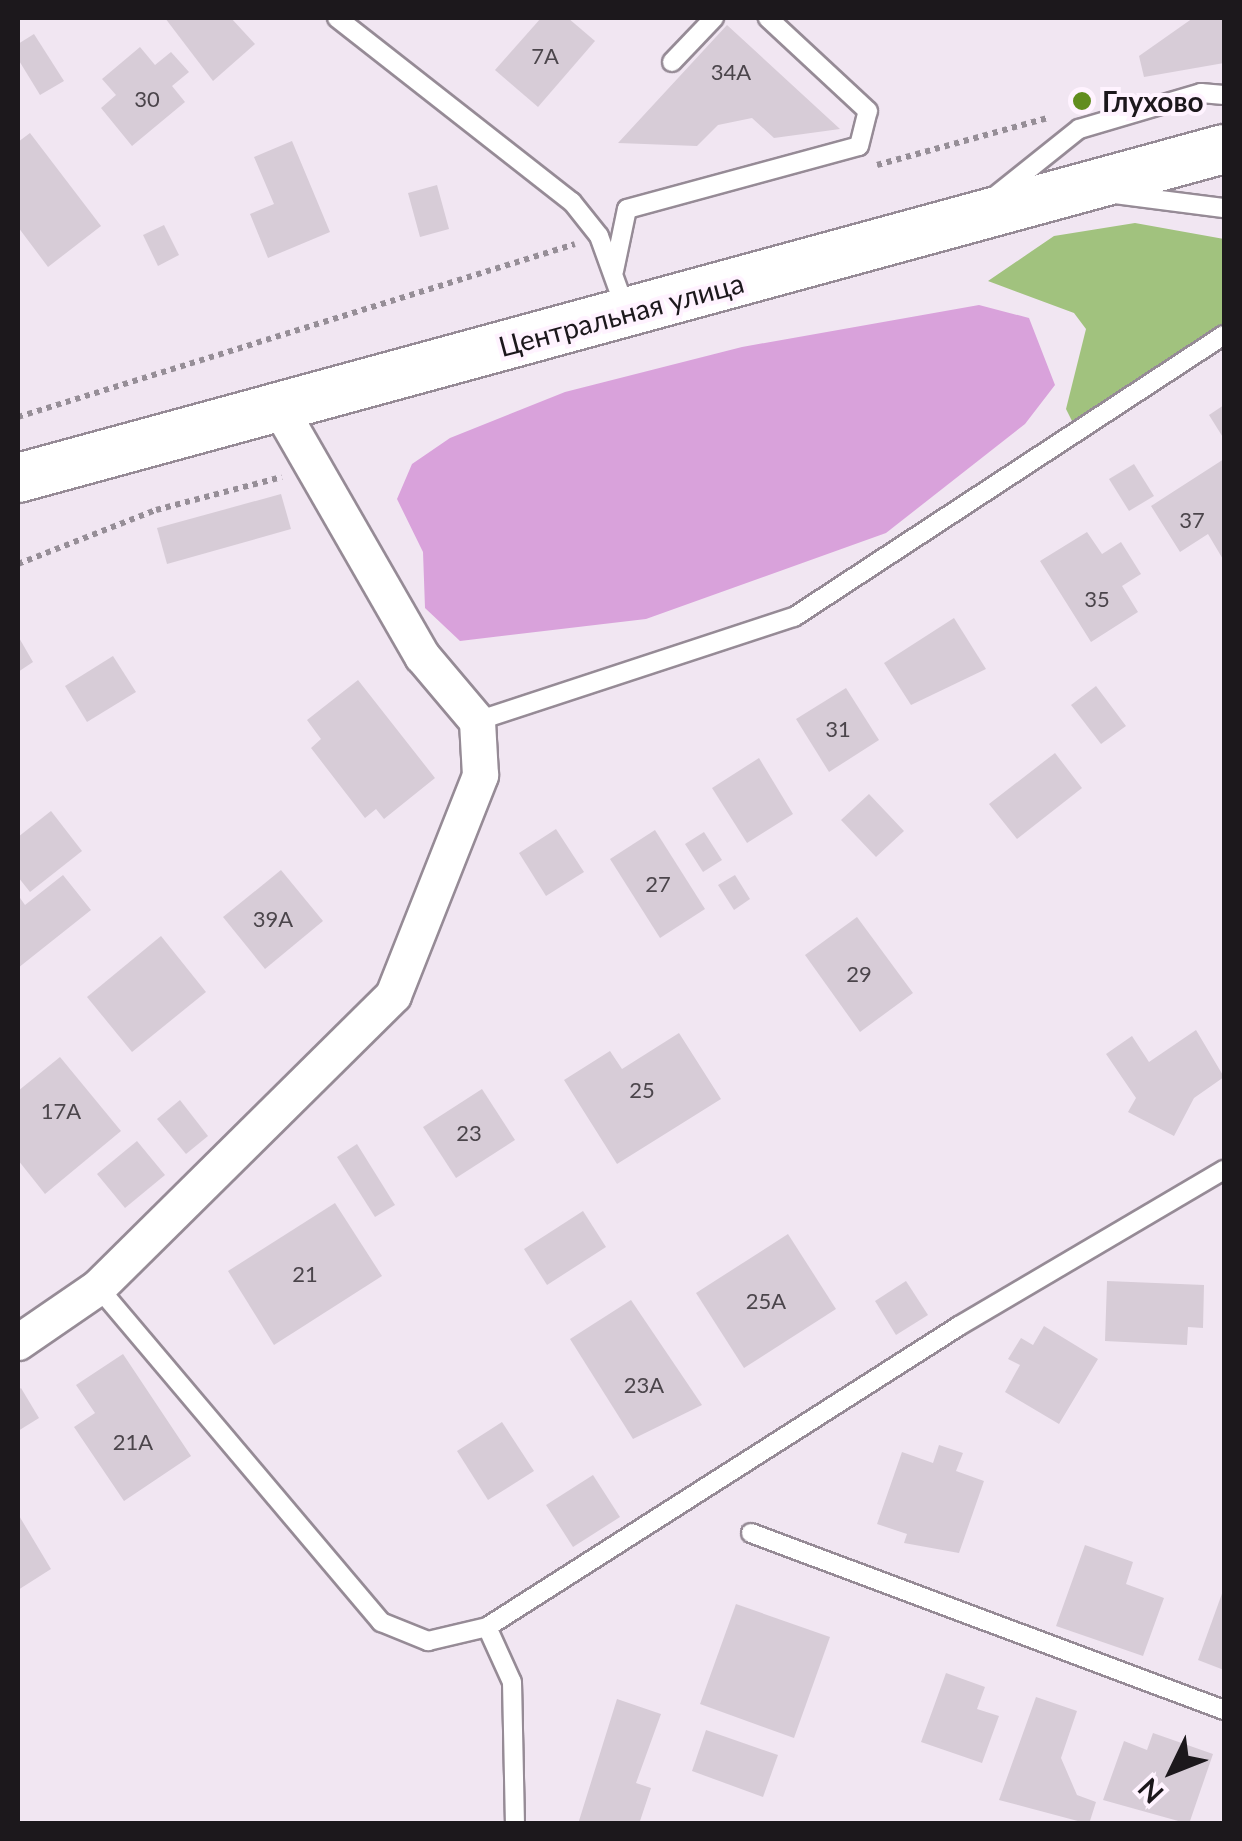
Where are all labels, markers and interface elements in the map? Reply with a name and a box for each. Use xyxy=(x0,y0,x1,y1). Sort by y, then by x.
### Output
house number: 7А xyxy=(531,43,559,69)
house number: 34А xyxy=(711,59,751,85)
place label: Глухово xyxy=(1102,84,1204,118)
house number: 30 xyxy=(134,86,160,112)
marker: Глухово xyxy=(1071,90,1093,112)
street label: Центральная улица xyxy=(495,265,747,363)
house number: 37 xyxy=(1179,507,1205,533)
house number: 35 xyxy=(1084,586,1110,612)
house number: 31 xyxy=(825,716,851,742)
house number: 27 xyxy=(645,871,671,897)
house number: 39А xyxy=(253,906,293,932)
house number: 29 xyxy=(846,961,872,987)
house number: 25 xyxy=(629,1077,655,1103)
house number: 17А xyxy=(41,1098,81,1124)
house number: 23 xyxy=(456,1120,482,1146)
house number: 21 xyxy=(292,1261,318,1287)
house number: 25А xyxy=(746,1288,786,1314)
house number: 23А xyxy=(624,1372,664,1398)
house number: 21А xyxy=(113,1429,153,1455)
north arrow xyxy=(1122,1721,1222,1821)
text: N xyxy=(1130,1772,1170,1811)

